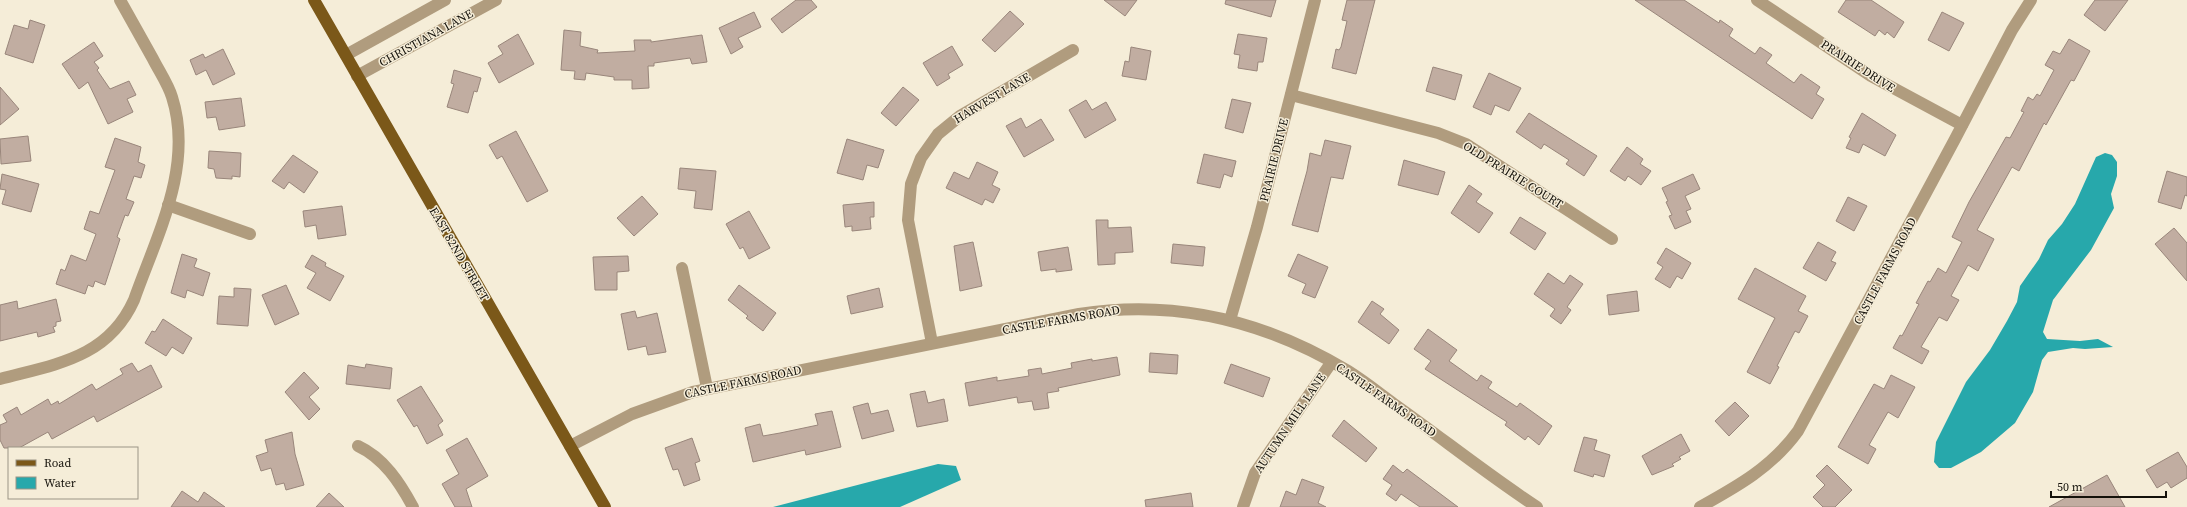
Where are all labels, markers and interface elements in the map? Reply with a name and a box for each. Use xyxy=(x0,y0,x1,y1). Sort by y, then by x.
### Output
street label: CHRISTIANA LANE xyxy=(376,6,476,70)
street label: PRAIRIE DRIVE xyxy=(1818,36,1898,96)
street label: HARVEST LANE xyxy=(951,69,1033,127)
street label: PRAIRIE DRIVE xyxy=(1256,117,1292,203)
street label: OLD PRAIRIE COURT xyxy=(1460,138,1567,213)
street label: EAST 82ND STREET xyxy=(426,204,493,304)
street label: CASTLE FARMS ROAD xyxy=(1850,215,1920,327)
street label: CASTLE FARMS ROAD xyxy=(1001,302,1121,338)
street label: CASTLE FARMS ROAD xyxy=(1333,359,1439,441)
street label: CASTLE FARMS ROAD xyxy=(683,362,803,402)
street label: AUTUMN MILL LANE xyxy=(1251,370,1329,476)
legend xyxy=(8,447,138,499)
text: Road xyxy=(44,455,71,471)
scale bar xyxy=(2051,473,2166,499)
text: Water xyxy=(44,475,76,491)
text: 50 m xyxy=(2057,479,2083,495)

